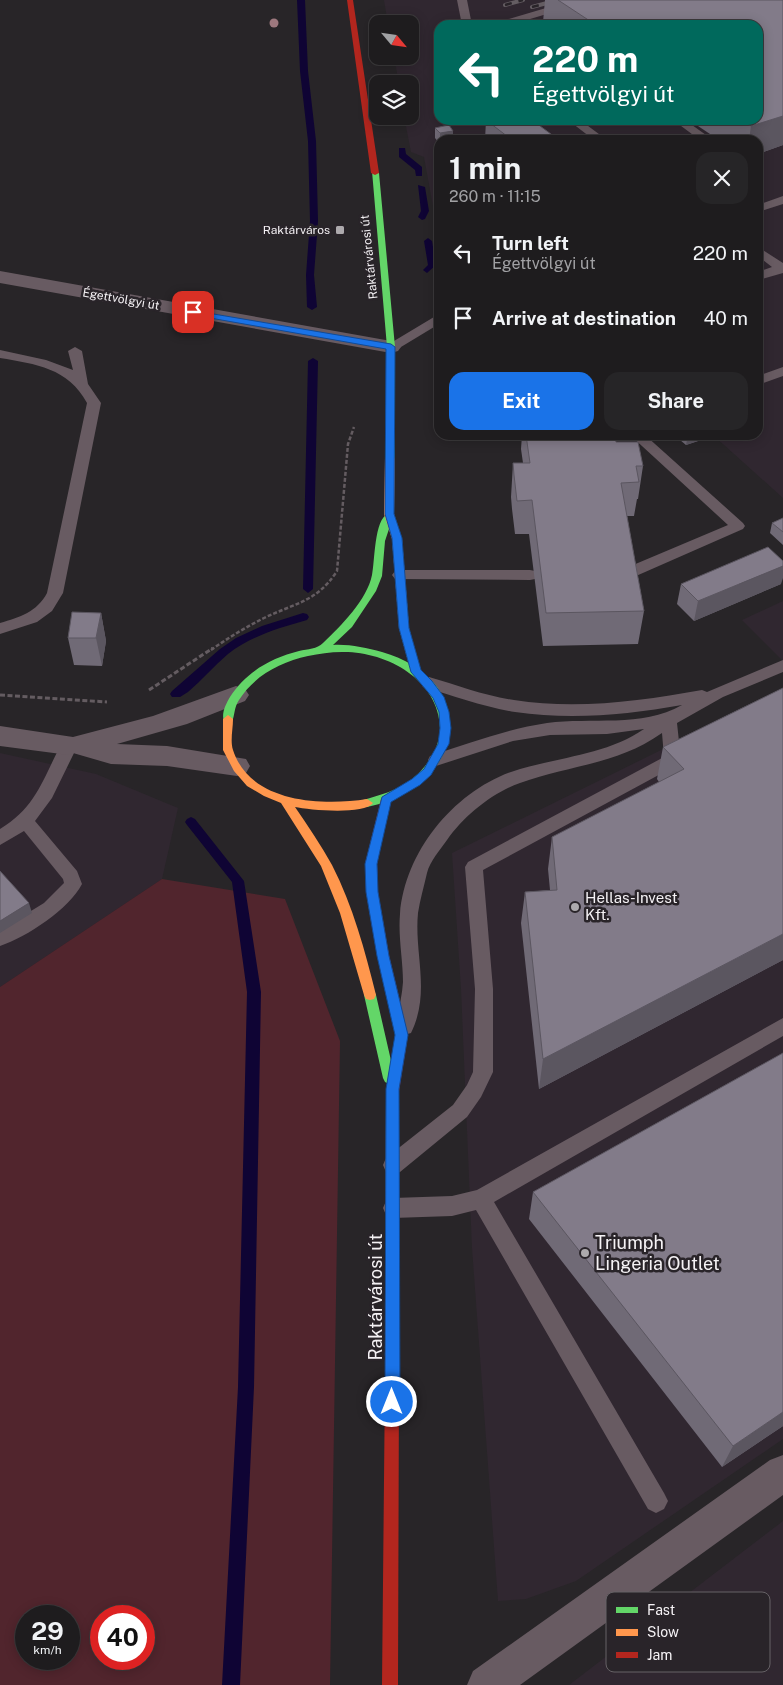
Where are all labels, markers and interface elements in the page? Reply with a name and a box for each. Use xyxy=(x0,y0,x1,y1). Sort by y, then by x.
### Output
north arrow xyxy=(369,15,419,65)
map controls xyxy=(369,15,419,125)
text: 220 m xyxy=(532,39,638,80)
icon: left xyxy=(449,40,514,105)
button: layers xyxy=(369,75,419,125)
text: Égettvölgyi út xyxy=(532,81,675,107)
text: 1 min xyxy=(449,150,521,186)
button: close xyxy=(696,152,748,204)
text: 260 m · 11:15 xyxy=(449,187,541,206)
street label: Raktárvárosi út xyxy=(358,214,380,300)
place label: Raktárváros xyxy=(263,223,330,237)
marker: Raktárváros xyxy=(334,224,346,236)
text: Turn left xyxy=(492,232,569,254)
icon: left xyxy=(449,239,477,267)
text: 220 m xyxy=(693,242,748,264)
text: Égettvölgyi út xyxy=(492,254,596,273)
street label: Égettvölgyi út xyxy=(82,285,161,313)
pin xyxy=(172,291,214,333)
icon: arrive xyxy=(179,298,207,326)
icon: arrive xyxy=(449,304,477,332)
text: Arrive at destination xyxy=(492,307,676,329)
text: 40 m xyxy=(703,307,748,329)
button: Exit xyxy=(449,372,594,430)
button: Share xyxy=(604,372,748,430)
place label: Hellas-Invest Kft. xyxy=(585,889,678,923)
marker: Hellas-Invest Kft. xyxy=(569,901,581,913)
place label: Triumph Lingeria Outlet xyxy=(595,1232,720,1274)
street label: Raktárvárosi út xyxy=(365,1233,386,1361)
marker: Triumph Lingeria Outlet xyxy=(579,1247,591,1259)
position arrow xyxy=(365,1375,417,1427)
legend xyxy=(606,1592,770,1672)
text: Fast xyxy=(647,1602,675,1618)
speed limit sign: 40 xyxy=(90,1605,155,1670)
text: 29 xyxy=(31,1616,64,1646)
text: Slow xyxy=(647,1624,679,1640)
text: km/h xyxy=(33,1643,62,1657)
text: Jam xyxy=(647,1647,672,1663)

